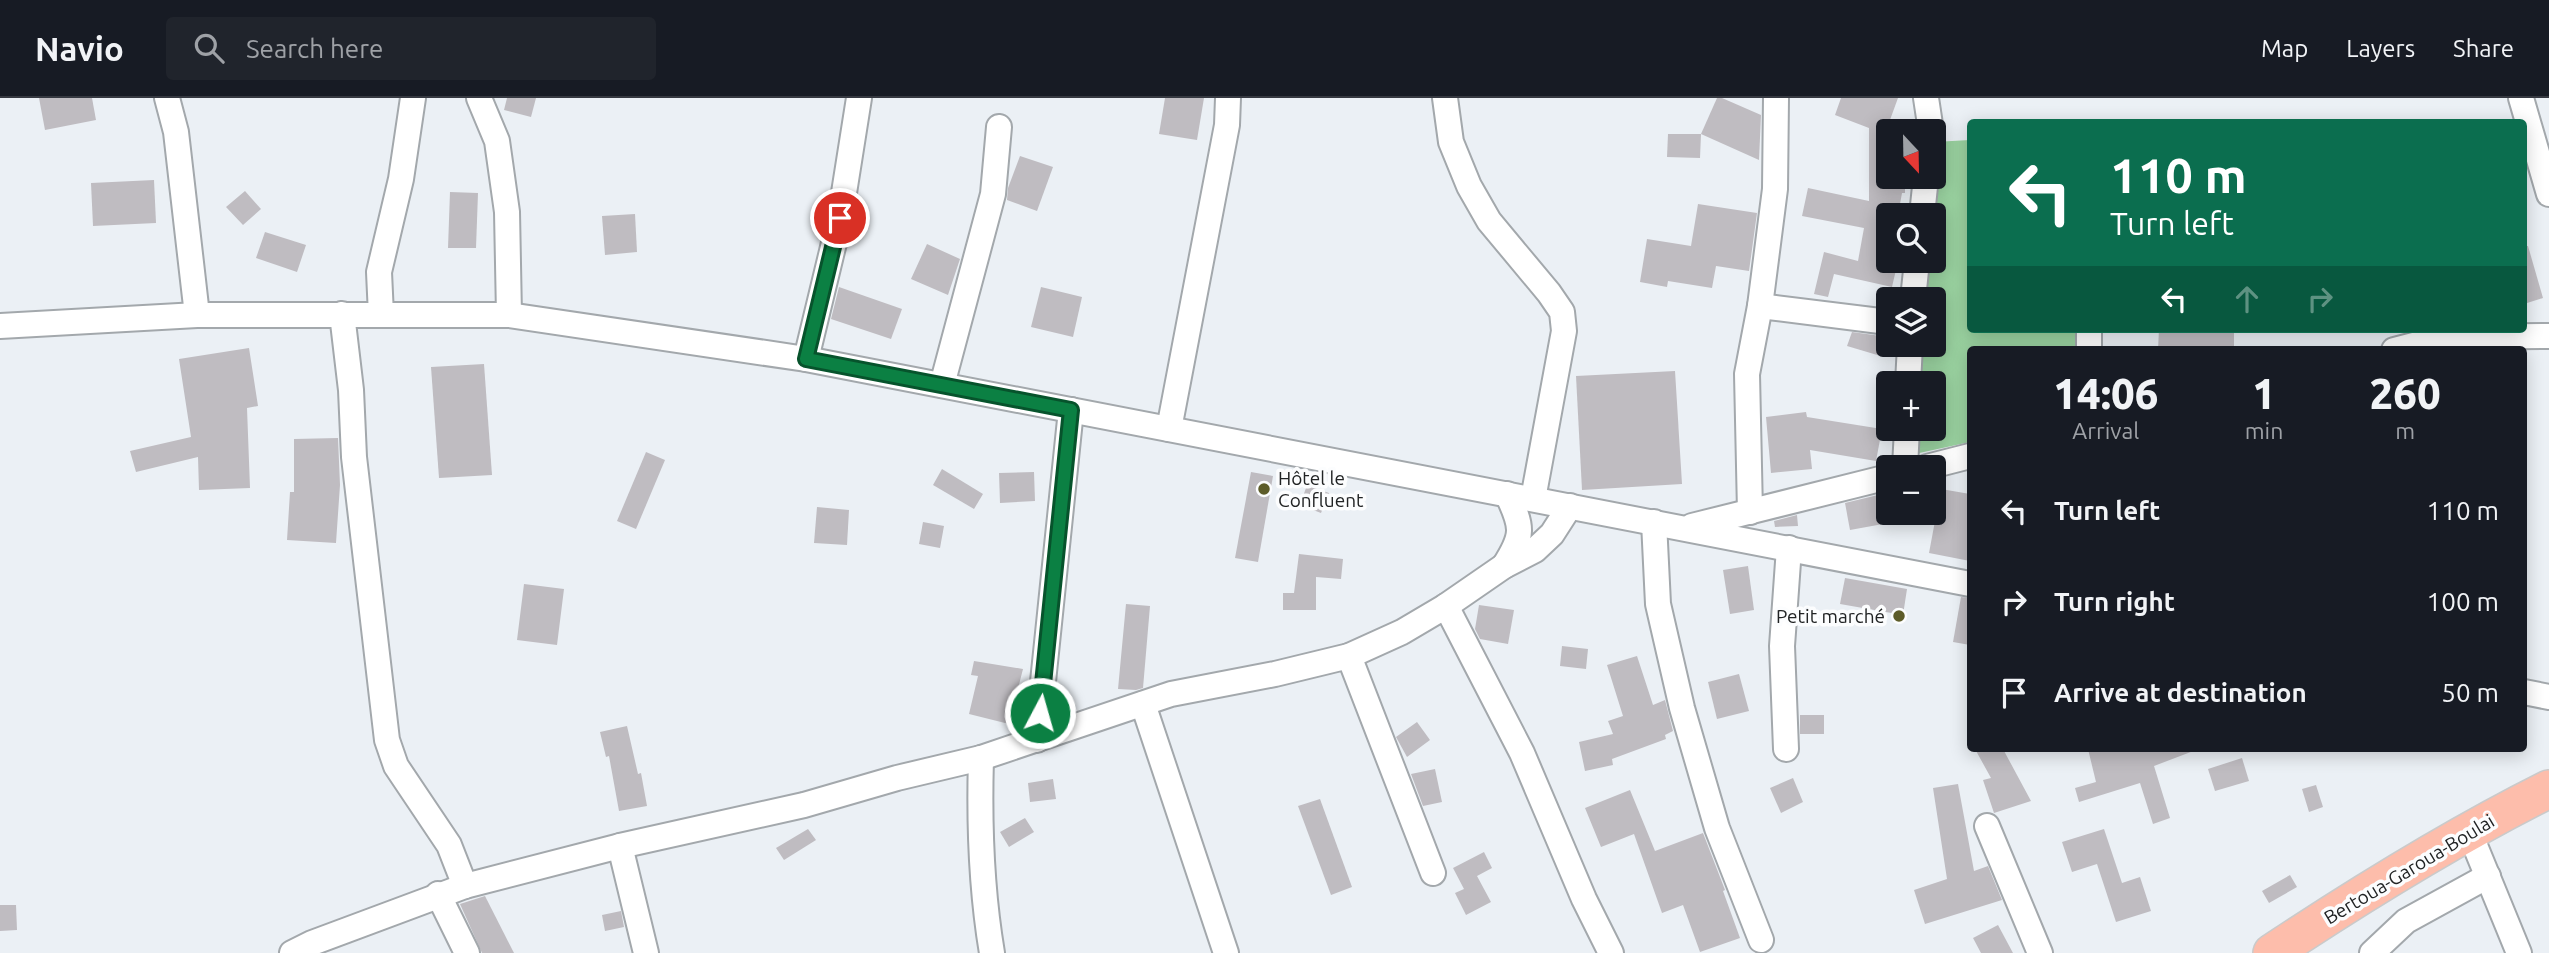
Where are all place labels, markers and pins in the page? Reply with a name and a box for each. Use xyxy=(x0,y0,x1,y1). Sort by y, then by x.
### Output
pin xyxy=(810,188,870,248)
place label: Hôtel le Confluent xyxy=(1278,467,1364,511)
marker: Hôtel le Confluent xyxy=(1256,481,1272,497)
place label: Petit marché xyxy=(1776,605,1885,627)
marker: Petit marché xyxy=(1891,608,1907,624)

